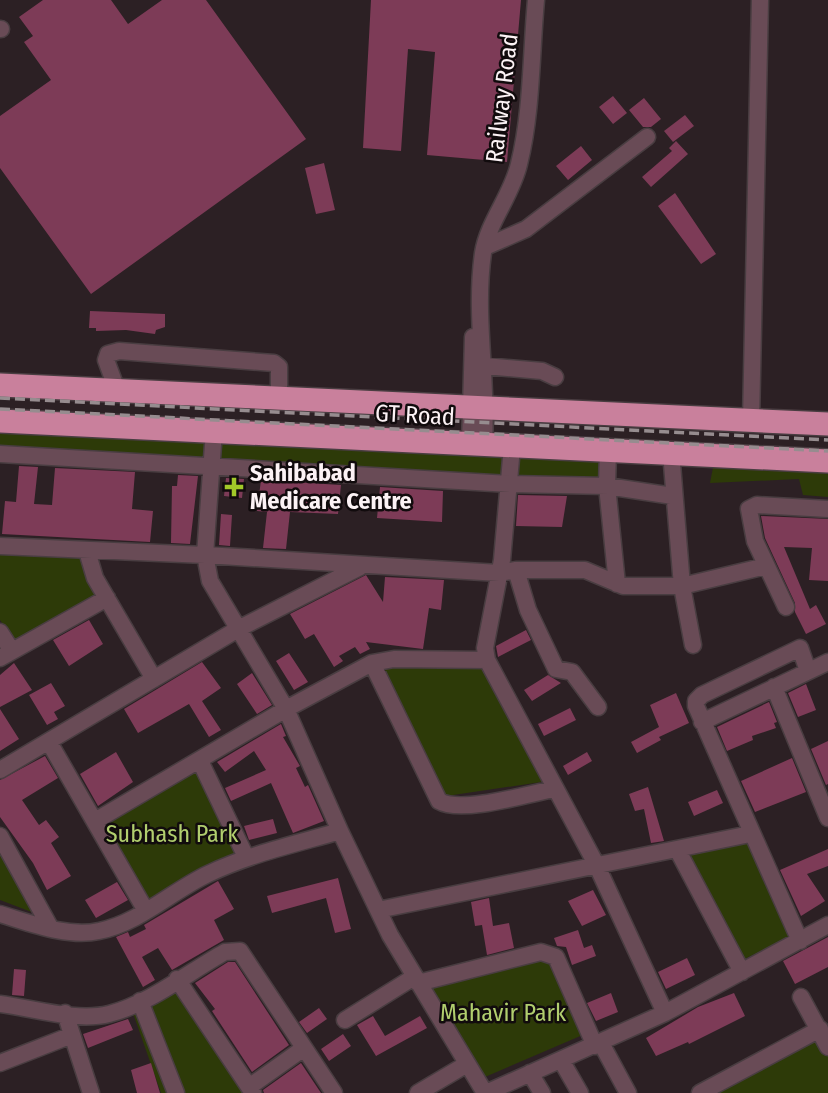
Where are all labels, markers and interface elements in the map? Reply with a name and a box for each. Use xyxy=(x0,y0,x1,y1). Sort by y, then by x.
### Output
street label: Railway Road xyxy=(480,32,524,164)
street label: GT Road xyxy=(374,399,456,431)
place label: Sahibabad Medicare Centre xyxy=(250,459,412,515)
marker: Sahibabad Medicare Centre xyxy=(224,477,244,497)
park label: Subhash Park xyxy=(106,820,239,848)
park label: Mahavir Park xyxy=(440,999,567,1027)

